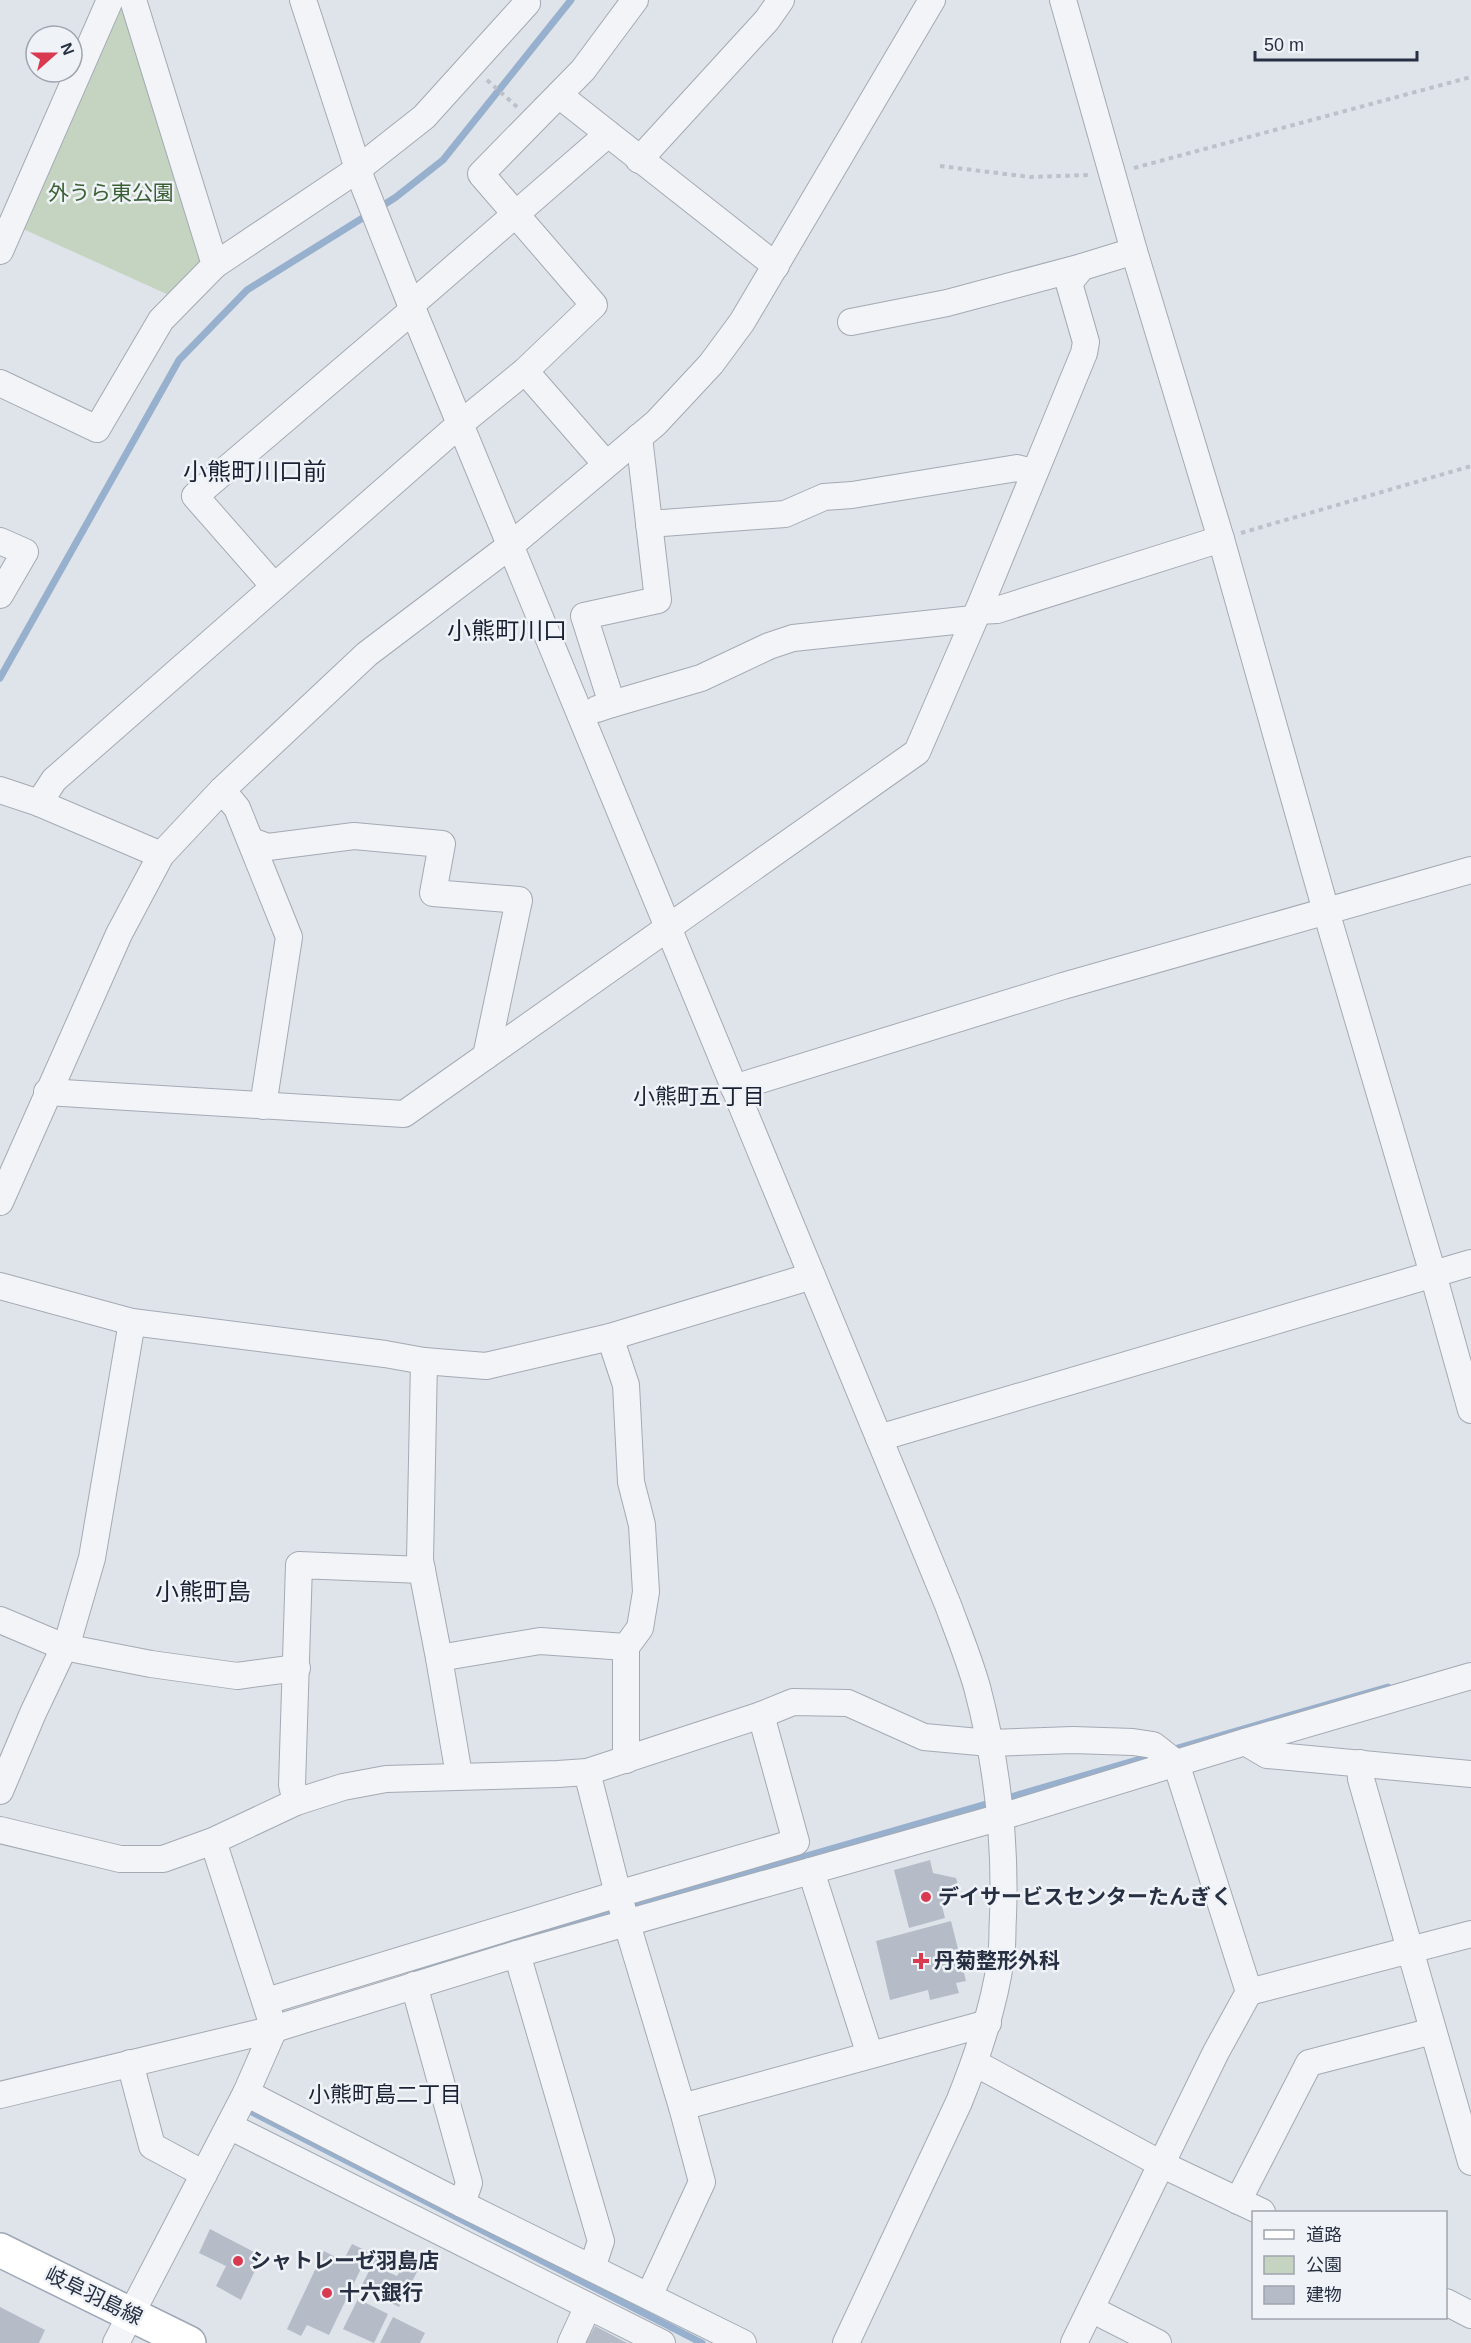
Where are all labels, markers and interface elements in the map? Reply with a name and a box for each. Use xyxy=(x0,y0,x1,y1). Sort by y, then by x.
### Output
north arrow xyxy=(24,24,84,84)
scale bar xyxy=(1255,24,1417,62)
text: 50 m xyxy=(1264,35,1304,55)
text: N xyxy=(58,40,78,57)
park label: 外うら東公園 xyxy=(48,181,174,204)
district label: 小熊町川口前 xyxy=(183,458,327,485)
district label: 小熊町川口 xyxy=(447,617,567,644)
district label: 小熊町五丁目 xyxy=(633,1084,765,1109)
district label: 小熊町島 xyxy=(155,1578,251,1605)
place label: デイサービスセンターたんぎく xyxy=(938,1885,1232,1908)
marker: デイサービスセンターたんぎく xyxy=(919,1890,933,1904)
place label: 丹菊整形外科 xyxy=(934,1949,1060,1972)
marker: 丹菊整形外科 xyxy=(912,1952,930,1970)
district label: 小熊町島二丁目 xyxy=(308,2082,462,2107)
legend xyxy=(1252,2211,1447,2319)
text: 道路 xyxy=(1306,2225,1342,2245)
place label: シャトレーゼ羽島店 xyxy=(250,2249,439,2272)
marker: シャトレーゼ羽島店 xyxy=(231,2254,245,2268)
text: 公園 xyxy=(1306,2255,1342,2275)
street label: 岐阜羽島線 xyxy=(42,2262,146,2329)
place label: 十六銀行 xyxy=(339,2281,423,2304)
text: 建物 xyxy=(1306,2285,1342,2305)
marker: 十六銀行 xyxy=(320,2286,334,2300)

